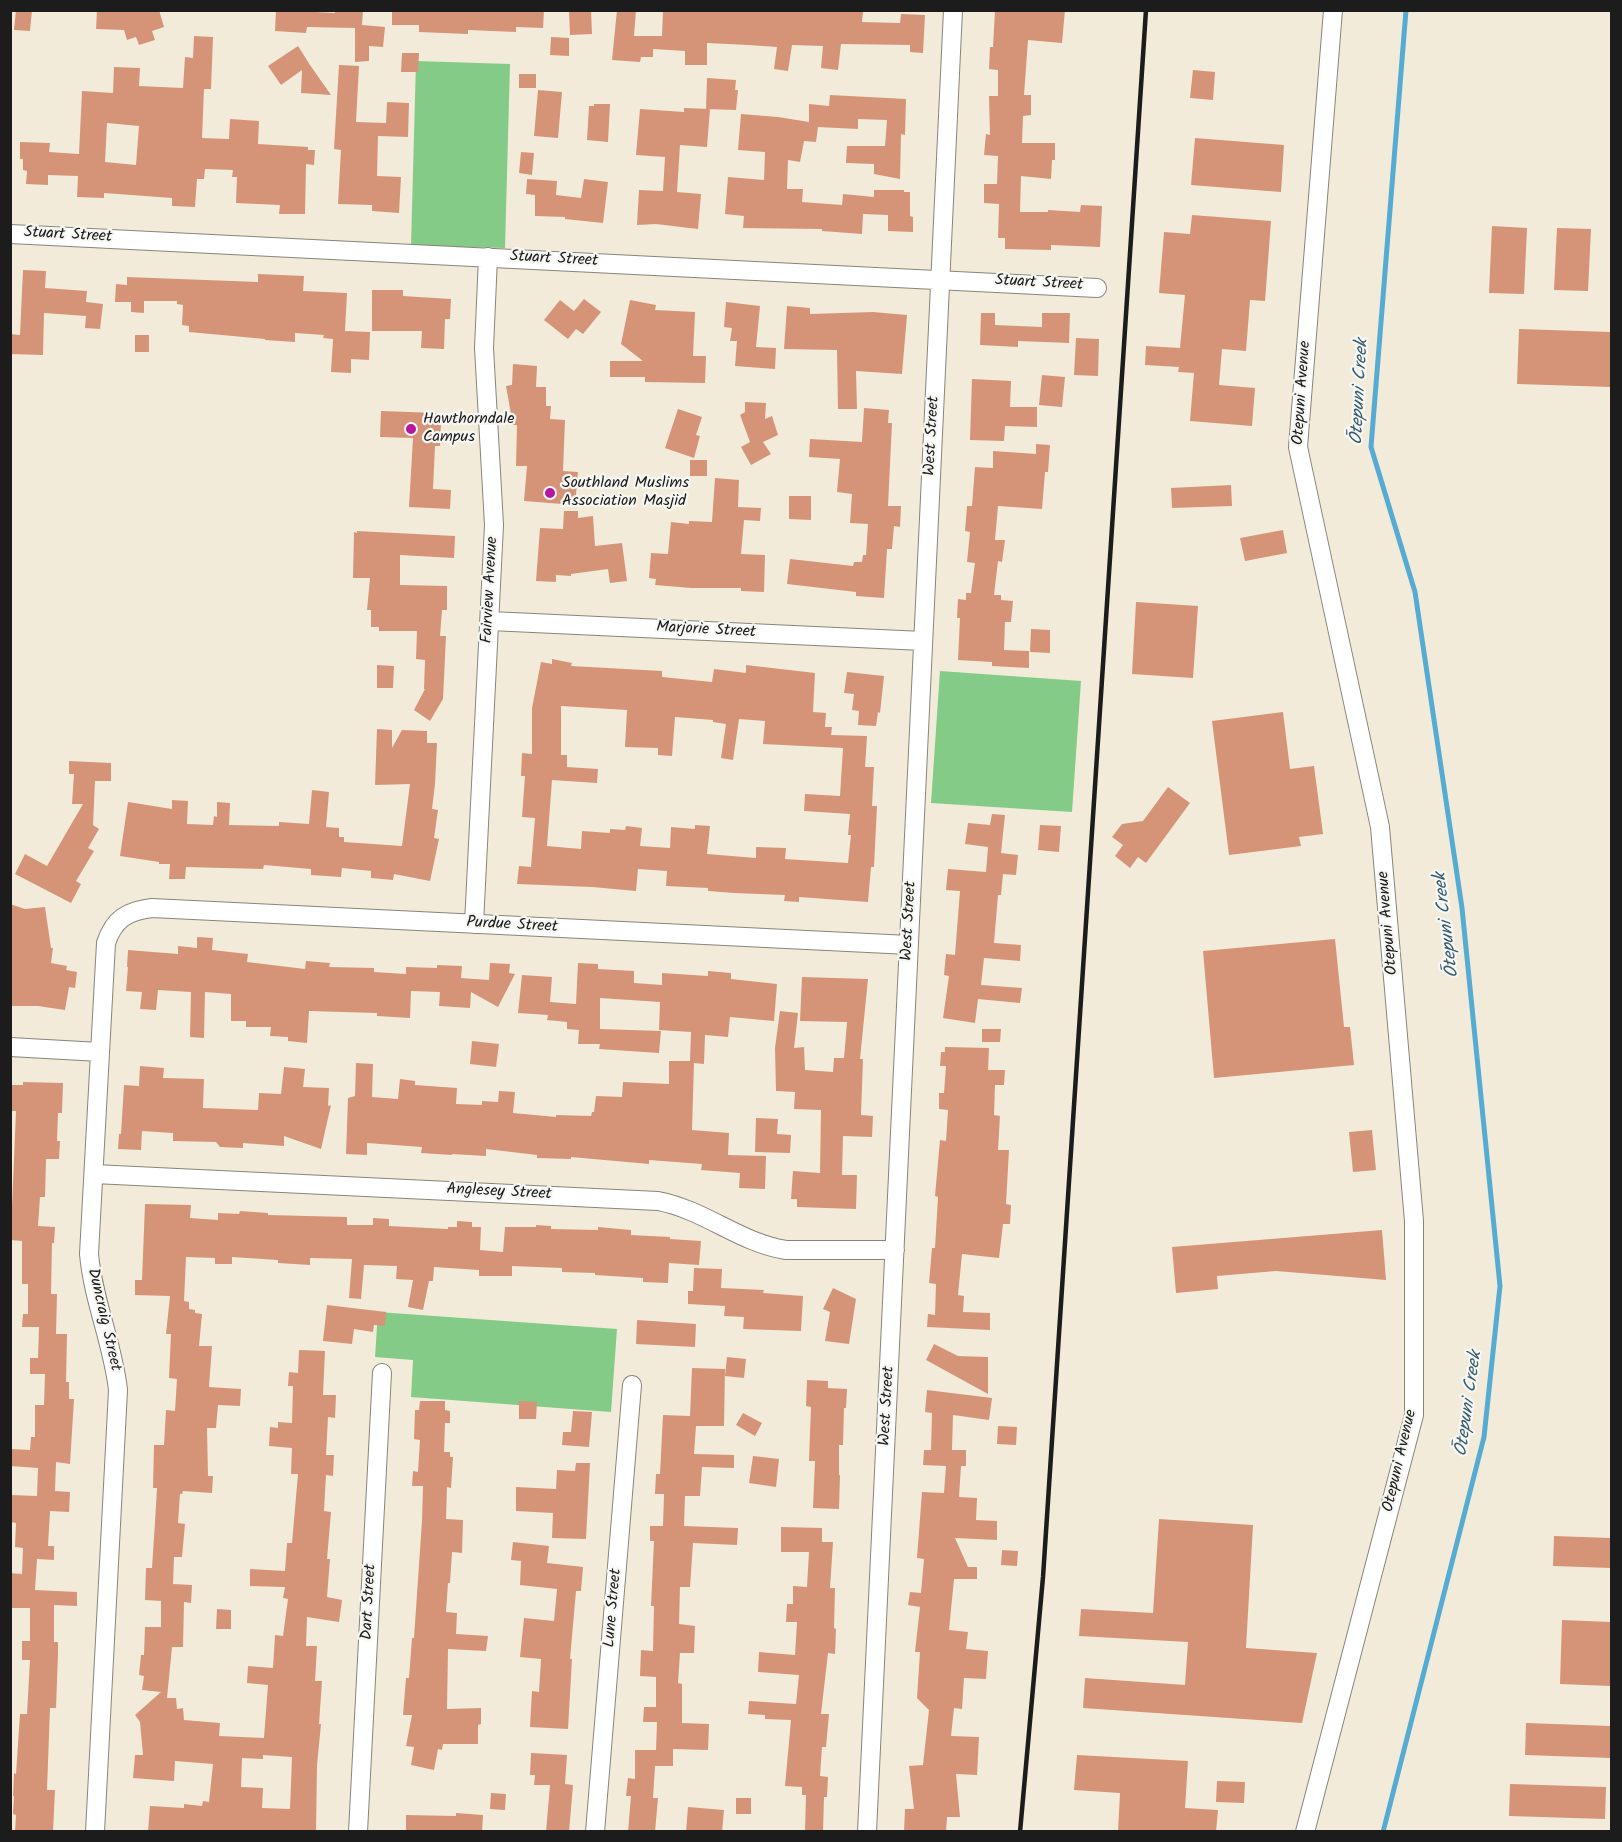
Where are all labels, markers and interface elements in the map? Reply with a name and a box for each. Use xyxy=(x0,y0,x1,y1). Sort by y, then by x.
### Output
street label: Stuart Street xyxy=(23,224,113,248)
street label: Stuart Street xyxy=(509,248,599,272)
street label: Stuart Street xyxy=(994,272,1084,296)
water label: Ōtepuni Creek xyxy=(1347,339,1375,445)
street label: Otepuni Avenue xyxy=(1290,340,1316,446)
street label: West Street xyxy=(921,396,945,476)
place label: Hawthorndale Campus xyxy=(423,410,514,448)
marker: Hawthorndale Campus xyxy=(404,422,418,436)
place label: Southland Muslims Association Masjid xyxy=(562,474,689,512)
marker: Southland Muslims Association Masjid xyxy=(543,486,557,500)
street label: Fairview Avenue xyxy=(479,536,503,644)
street label: Marjorie Street xyxy=(656,619,756,643)
street label: Otepuni Avenue xyxy=(1375,870,1403,976)
water label: Ōtepuni Creek xyxy=(1431,871,1465,979)
street label: West Street xyxy=(898,881,922,961)
street label: Purdue Street xyxy=(466,914,558,938)
street label: Anglesey Street xyxy=(446,1181,552,1205)
street label: Duncraig Street xyxy=(82,1267,124,1373)
water label: Ōtepuni Creek xyxy=(1452,1350,1488,1458)
street label: West Street xyxy=(876,1366,900,1446)
street label: Otepuni Avenue xyxy=(1380,1408,1422,1514)
street label: Dart Street xyxy=(358,1563,382,1641)
street label: Lune Street xyxy=(601,1568,627,1648)

